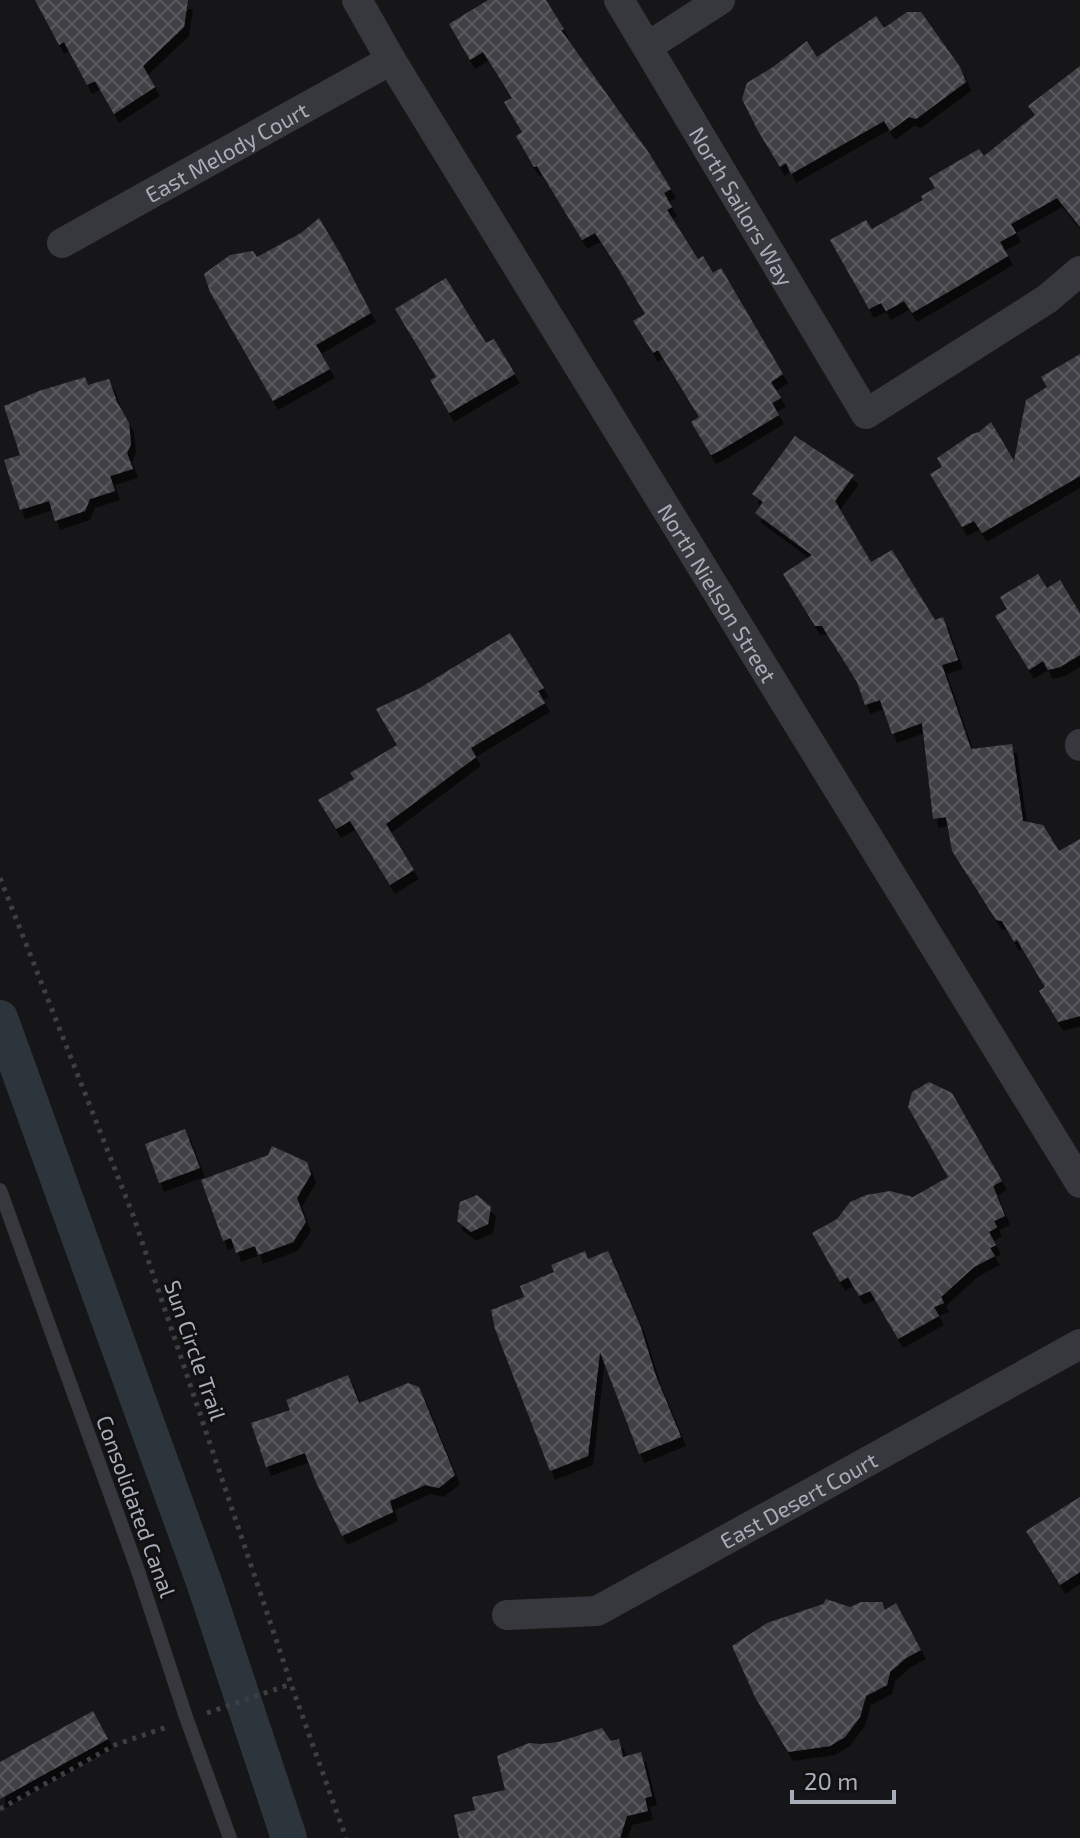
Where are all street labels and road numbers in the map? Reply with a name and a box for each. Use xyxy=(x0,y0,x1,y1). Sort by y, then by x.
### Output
street label: East Melody Court xyxy=(140,96,312,207)
street label: North Sailors Way xyxy=(684,122,800,291)
street label: North Nielson Street xyxy=(653,499,783,687)
street label: Sun Circle Trail xyxy=(160,1277,232,1424)
street label: Consolidated Canal xyxy=(92,1411,182,1601)
street label: East Desert Court xyxy=(715,1446,881,1554)

